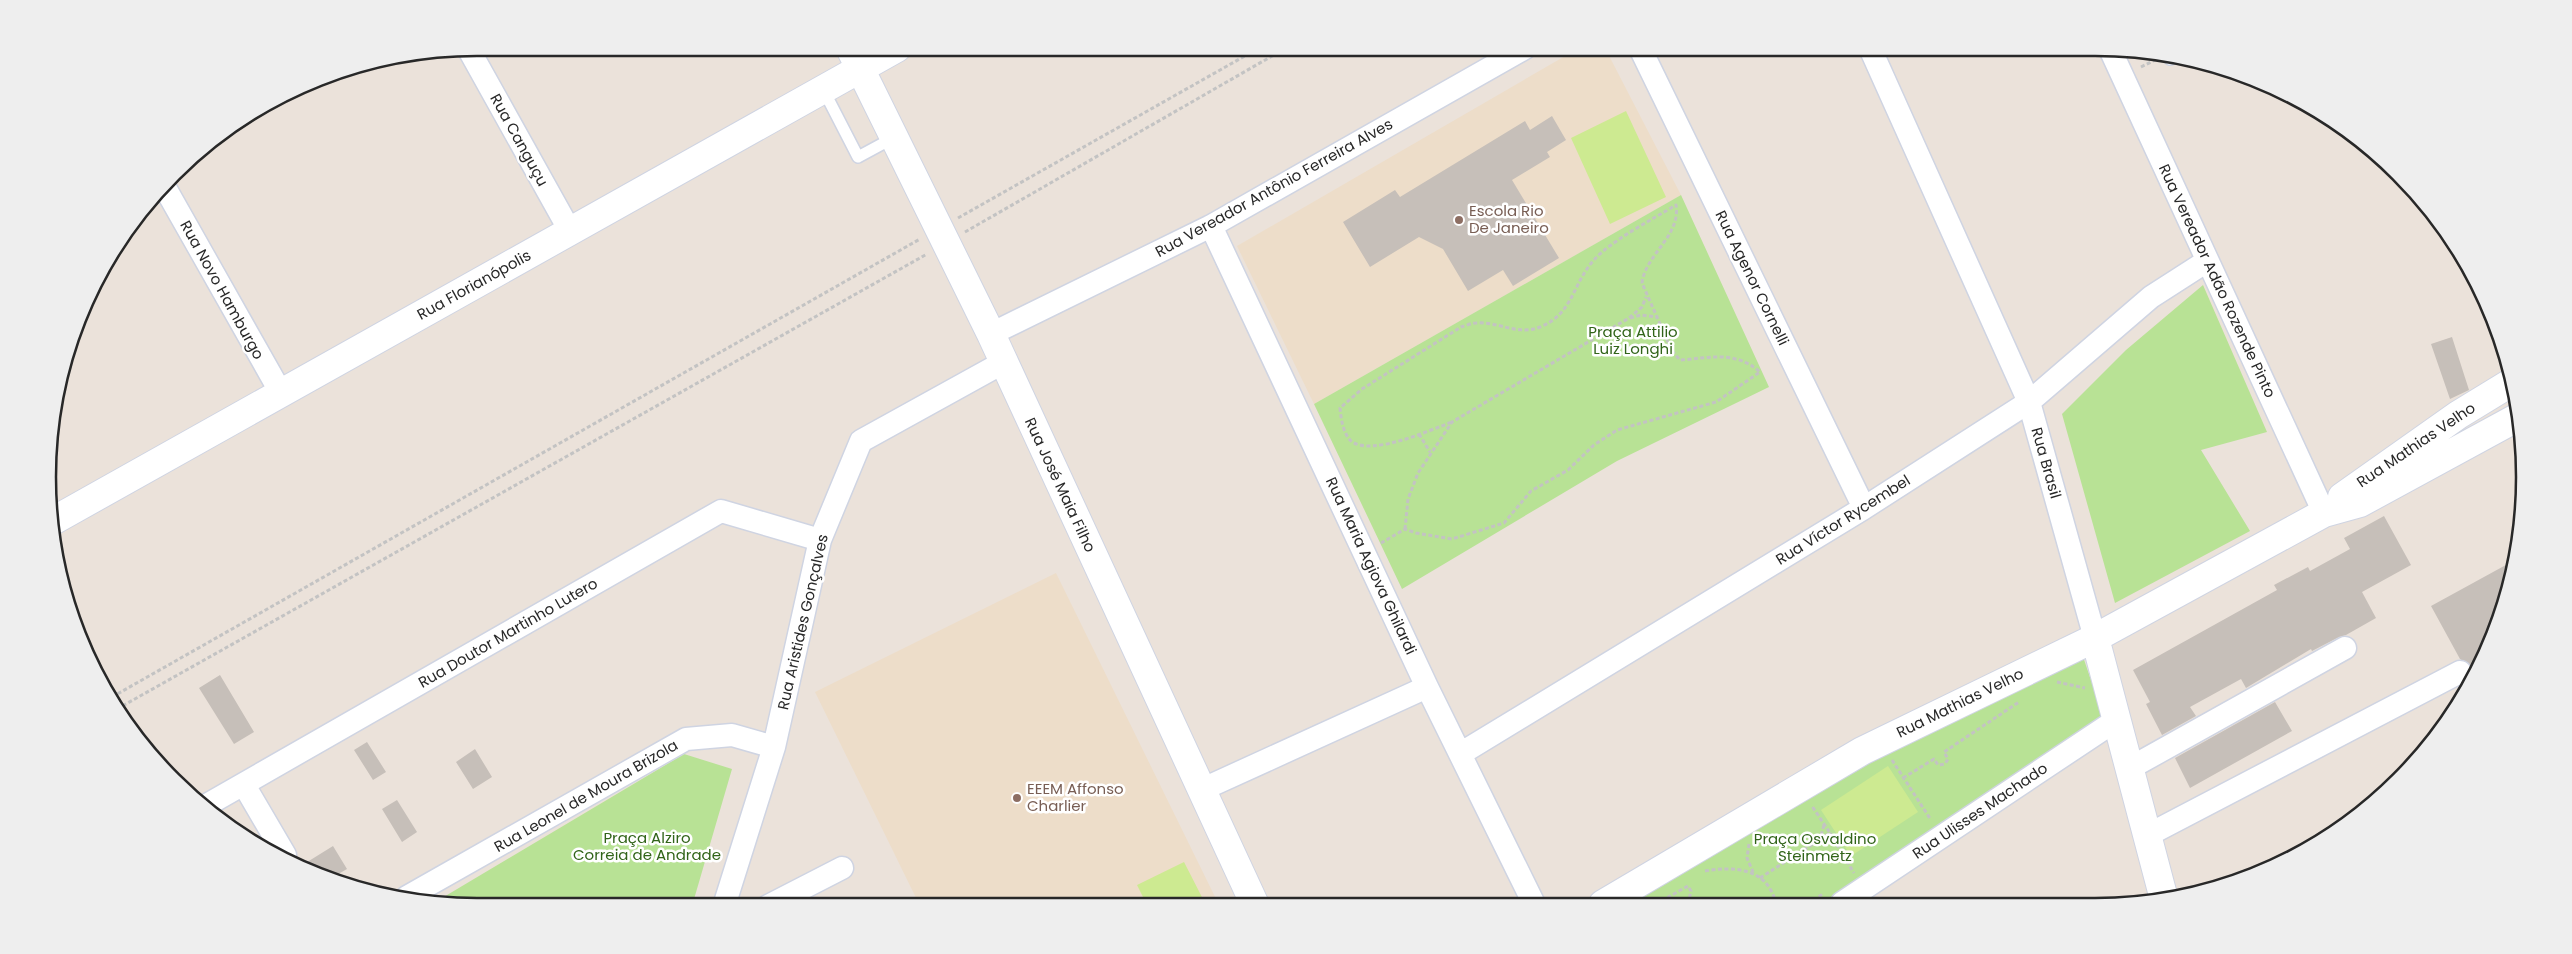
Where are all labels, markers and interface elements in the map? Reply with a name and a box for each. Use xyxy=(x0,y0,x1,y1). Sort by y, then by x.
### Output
street label: Rua Canguçu xyxy=(485,90,554,190)
street label: Rua Vereador Antônio Ferreira Alves xyxy=(1151,113,1396,262)
street label: Rua Vereador Adão Rozende Pinto xyxy=(2154,161,2281,401)
place label: Escola Rio De Janeiro xyxy=(1469,200,1549,238)
street label: Rua Agenor Cornelli xyxy=(1711,207,1794,349)
marker: Escola Rio De Janeiro xyxy=(1453,214,1465,226)
street label: Rua Novo Hamburgo xyxy=(175,216,269,363)
street label: Rua Florianópolis xyxy=(413,244,535,325)
park label: Praça Attilio Luiz Longhi xyxy=(1588,321,1678,359)
street label: Rua Mathias Velho xyxy=(2352,397,2479,492)
street label: Rua José Maia Filho xyxy=(1020,414,1101,556)
street label: Rua Brasil xyxy=(2026,425,2067,501)
street label: Rua Víctor Rycembel xyxy=(1771,470,1914,570)
street label: Rua Maria Agiova Ghilardi xyxy=(1321,474,1422,658)
street label: Rua Aristides Gonçalves xyxy=(772,532,833,712)
street label: Rua Doutor Martinho Lutero xyxy=(414,572,601,693)
street label: Rua Mathias Velho xyxy=(1893,663,2027,742)
street label: Rua Leonel de Moura Brizola xyxy=(490,734,681,857)
street label: Rua Ulisses Machado xyxy=(1908,757,2051,864)
place label: EEEM Affonso Charlier xyxy=(1027,778,1124,816)
marker: EEEM Affonso Charlier xyxy=(1011,792,1023,804)
park label: Praça Alziro Correia de Andrade xyxy=(573,827,721,865)
park label: Praça Osvaldino Steinmetz xyxy=(1754,828,1876,866)

